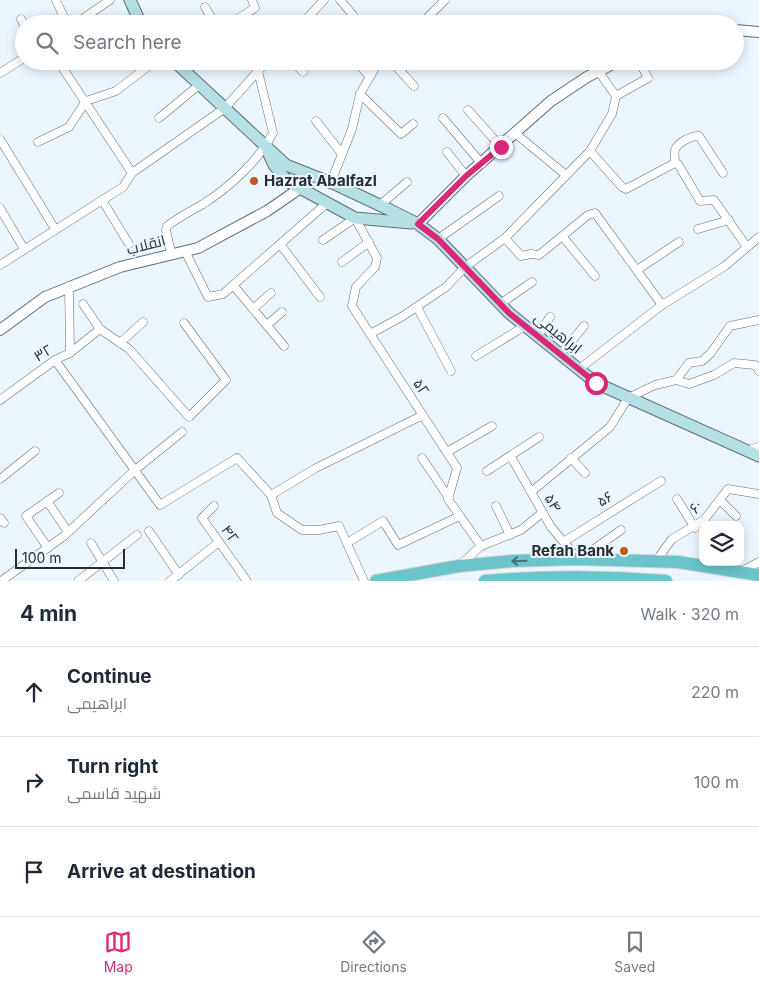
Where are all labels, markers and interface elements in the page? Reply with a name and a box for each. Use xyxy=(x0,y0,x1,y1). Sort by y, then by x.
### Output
search box xyxy=(15,15,744,70)
icon: search xyxy=(33,29,61,57)
text: Search here xyxy=(73,31,182,54)
route end xyxy=(490,136,513,159)
place label: Hazrat Abalfazl xyxy=(264,171,377,190)
marker: Hazrat Abalfazl xyxy=(248,175,260,187)
street label: انقلاب xyxy=(124,231,167,259)
street label: ابراهیمی xyxy=(530,308,586,358)
street label: ۳۲ xyxy=(30,340,55,365)
route start xyxy=(585,372,608,395)
street label: ۵۲ xyxy=(409,375,434,399)
street label: ۵۶ xyxy=(593,486,616,511)
street label: ۵۴ xyxy=(541,490,566,515)
street label: ۶۰ xyxy=(685,496,706,517)
street label: ۴۲ xyxy=(217,521,243,547)
map controls xyxy=(699,521,744,566)
button: layers xyxy=(699,521,744,566)
place label: Refah Bank xyxy=(531,541,614,560)
marker: Refah Bank xyxy=(618,545,630,557)
scale bar xyxy=(15,546,125,569)
text: 100 m xyxy=(22,549,62,566)
one-way arrow xyxy=(511,556,527,565)
text: 4 min xyxy=(20,601,77,626)
text: Walk · 320 m xyxy=(641,604,739,624)
text: Continue xyxy=(67,665,152,688)
icon: ahead xyxy=(20,678,48,706)
text: 220 m xyxy=(691,682,739,702)
text: ابراهیمی xyxy=(67,693,127,713)
text: Turn right xyxy=(67,755,158,778)
icon: right xyxy=(20,768,48,796)
text: 100 m xyxy=(694,772,739,792)
text: شهید قاسمی xyxy=(67,783,161,803)
icon: arrive xyxy=(20,858,48,886)
text: Arrive at destination xyxy=(67,860,256,883)
tab: Map xyxy=(104,928,133,975)
tab: Directions xyxy=(340,928,407,975)
tab: Saved xyxy=(614,928,655,975)

